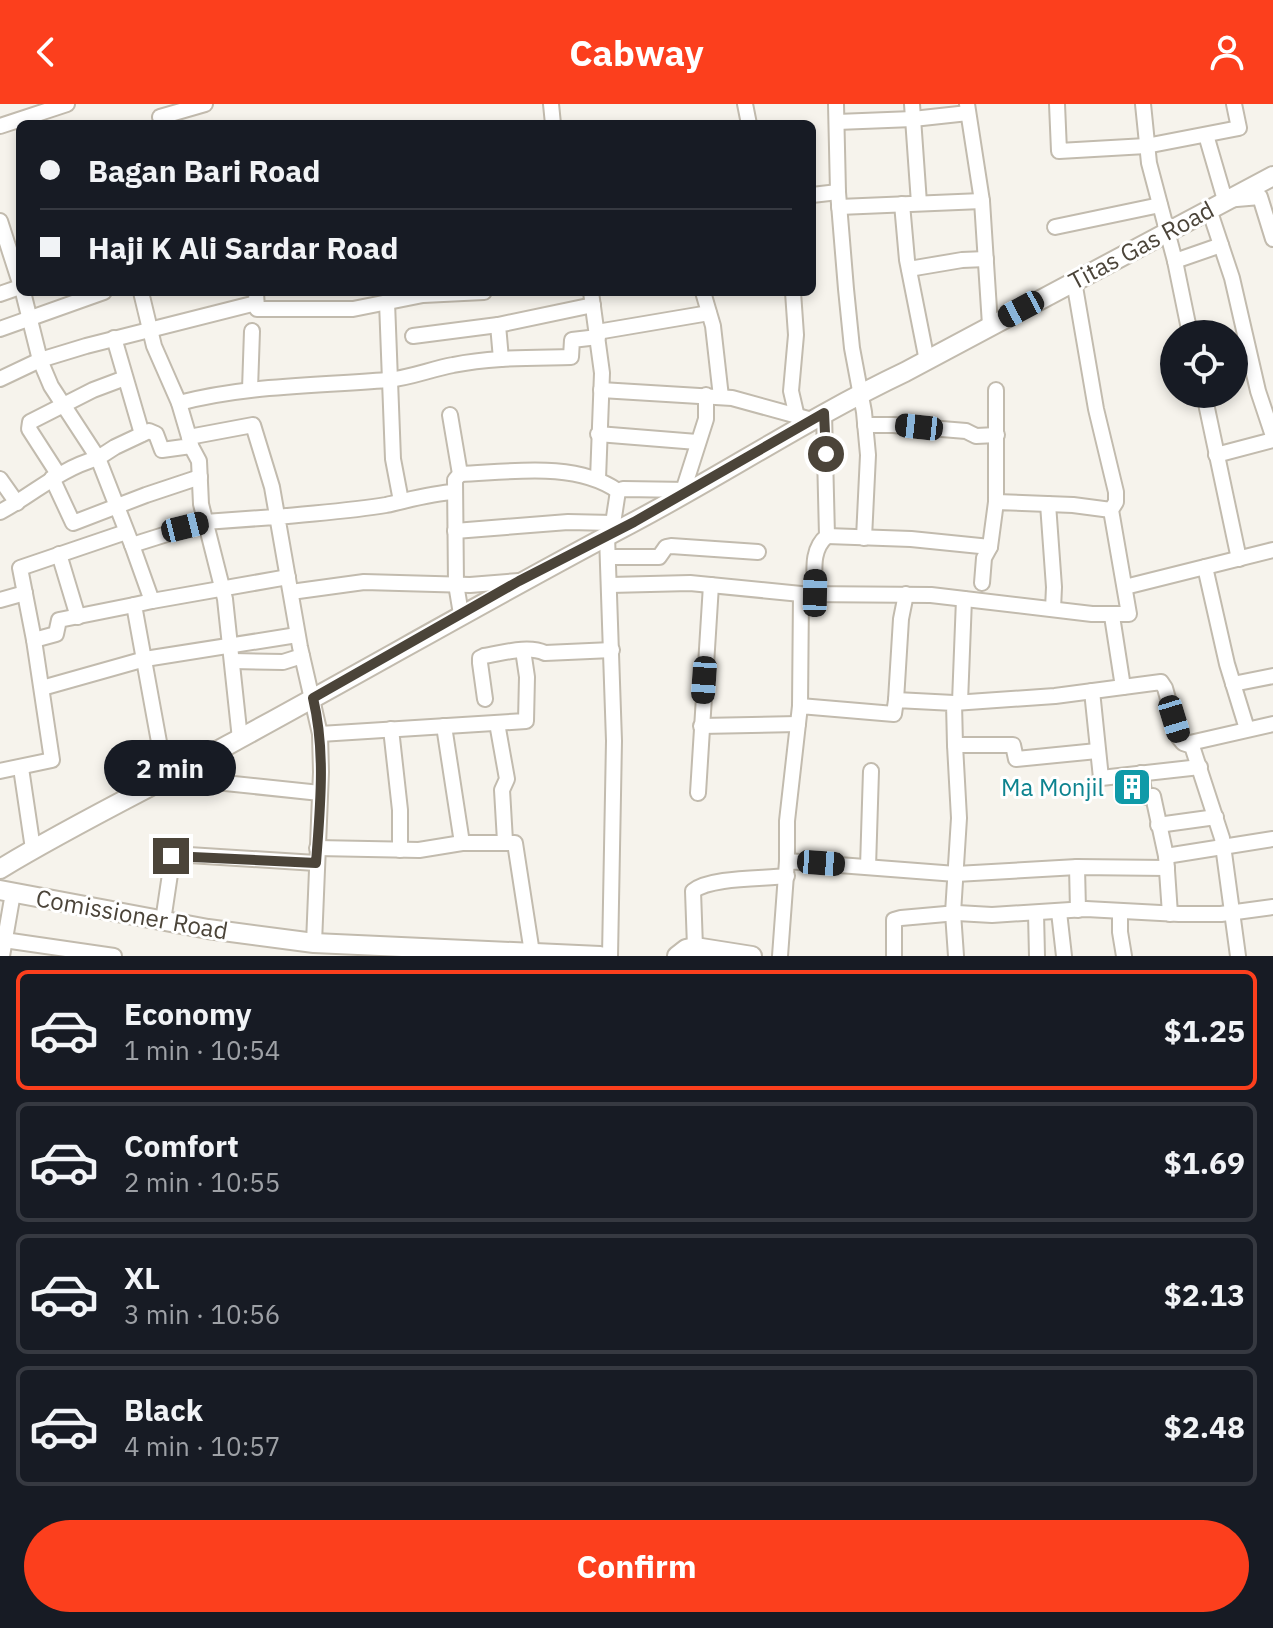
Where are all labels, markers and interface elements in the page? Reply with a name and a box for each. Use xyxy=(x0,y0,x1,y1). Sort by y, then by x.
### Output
text: Cabway xyxy=(569,29,704,76)
icon: back xyxy=(24,30,68,74)
icon: person xyxy=(1205,30,1249,74)
text: Bagan Bari Road xyxy=(88,151,320,190)
street label: Titas Gas Road xyxy=(1063,193,1219,297)
text: Haji K Ali Sardar Road xyxy=(88,228,399,267)
car xyxy=(994,287,1048,331)
map controls xyxy=(1160,320,1248,408)
button: locate xyxy=(1160,320,1248,408)
car xyxy=(894,413,944,441)
route start xyxy=(808,436,844,472)
car xyxy=(159,510,211,544)
car xyxy=(803,569,827,617)
car xyxy=(690,655,718,705)
car xyxy=(1156,693,1192,745)
callout: 2 min xyxy=(105,740,237,796)
text: 2 min xyxy=(136,751,204,785)
building icon: Ma Monjil xyxy=(1111,766,1153,808)
place label: Ma Monjil xyxy=(1001,771,1104,803)
route end xyxy=(153,838,189,874)
car xyxy=(796,849,846,877)
street label: Comissioner Road xyxy=(33,881,231,947)
icon: car xyxy=(28,994,100,1066)
text: Economy xyxy=(124,994,252,1033)
text: $1.25 xyxy=(1164,1011,1245,1050)
text: 1 min · 10:54 xyxy=(124,1033,280,1067)
icon: car xyxy=(28,1126,100,1198)
text: Comfort xyxy=(124,1126,239,1165)
text: $1.69 xyxy=(1164,1143,1245,1182)
text: 2 min · 10:55 xyxy=(124,1165,280,1199)
icon: car xyxy=(28,1258,100,1330)
text: XL xyxy=(124,1258,160,1297)
text: $2.13 xyxy=(1164,1275,1245,1314)
text: 3 min · 10:56 xyxy=(124,1297,280,1331)
icon: car xyxy=(28,1390,100,1462)
text: Black xyxy=(124,1390,203,1429)
text: $2.48 xyxy=(1164,1407,1245,1446)
text: 4 min · 10:57 xyxy=(124,1429,280,1463)
button: Confirm xyxy=(24,1520,1249,1612)

